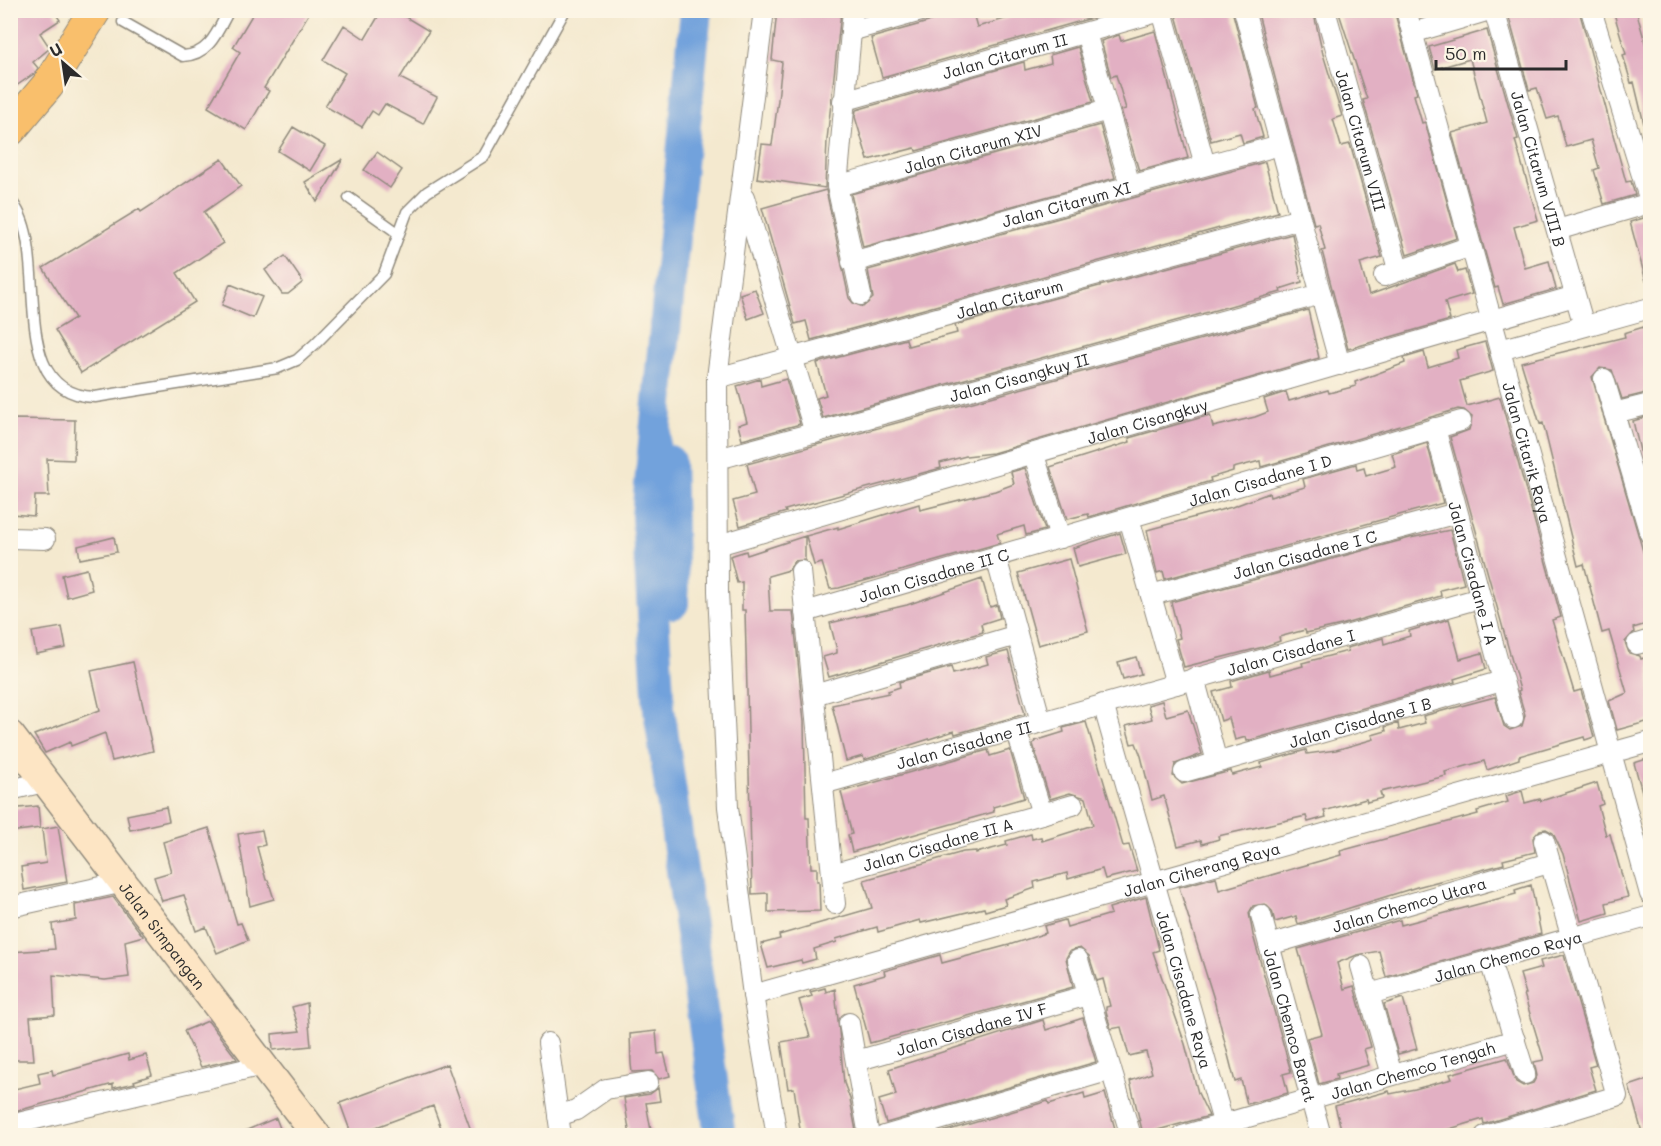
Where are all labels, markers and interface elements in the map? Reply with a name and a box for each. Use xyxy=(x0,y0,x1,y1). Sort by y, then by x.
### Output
street label: Jalan Citarum II xyxy=(940,28,1070,83)
north arrow xyxy=(33,33,93,93)
scale bar xyxy=(1436,33,1566,71)
text: U xyxy=(45,38,66,61)
text: 50 m xyxy=(1445,41,1487,65)
street label: Jalan Citarum VIII xyxy=(1332,67,1392,213)
street label: Jalan Citarum VIII B xyxy=(1507,88,1571,249)
street label: Jalan Citarum XIV xyxy=(901,119,1044,177)
street label: Jalan Citarum XI xyxy=(999,176,1133,231)
street label: Jalan Citarum xyxy=(954,274,1065,323)
street label: Jalan Cisangkuy II xyxy=(947,348,1091,406)
street label: Jalan Citarik Raya xyxy=(1499,380,1558,525)
street label: Jalan Cisangkuy xyxy=(1084,393,1210,448)
street label: Jalan Cisadane I D xyxy=(1186,449,1334,510)
street label: Jalan Cisadane I A xyxy=(1445,499,1503,647)
street label: Jalan Cisadane I C xyxy=(1230,524,1379,583)
street label: Jalan Cisadane II C xyxy=(856,543,1011,606)
street label: Jalan Cisadane I xyxy=(1224,624,1357,680)
street label: Jalan Cisadane I B xyxy=(1286,691,1434,752)
street label: Jalan Cisadane II xyxy=(894,715,1033,773)
street label: Jalan Cisadane II A xyxy=(860,812,1015,875)
street label: Jalan Ciherang Raya xyxy=(1121,836,1282,901)
street label: Jalan Chemco Utara xyxy=(1330,871,1489,936)
street label: Jalan Simpangan xyxy=(115,877,211,993)
street label: Jalan Cisadane Raya xyxy=(1152,908,1218,1071)
street label: Jalan Chemco Raya xyxy=(1431,925,1584,986)
street label: Jalan Chemco Barat xyxy=(1260,946,1322,1104)
street label: Jalan Cisadane IV F xyxy=(893,997,1049,1060)
street label: Jalan Chemco Tengah xyxy=(1328,1036,1497,1103)

